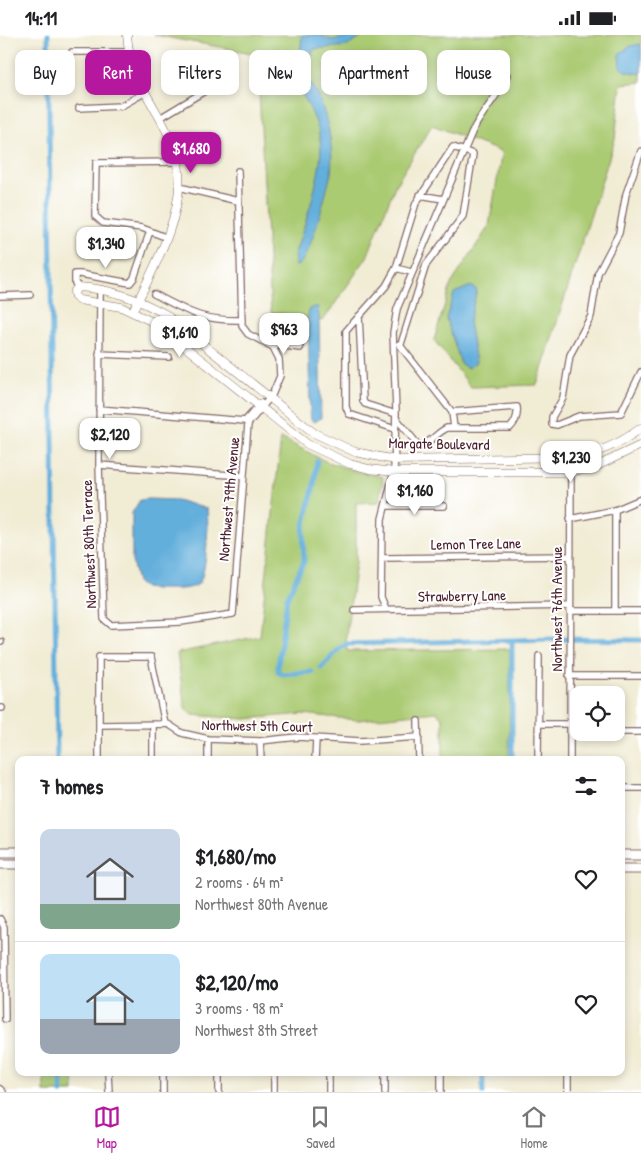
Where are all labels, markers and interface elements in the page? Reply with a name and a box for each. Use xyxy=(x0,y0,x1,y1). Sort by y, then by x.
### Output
text: 14:11 xyxy=(25,5,57,31)
chip: Buy xyxy=(15,50,75,95)
chip: Rent xyxy=(85,50,151,95)
chip: Filters xyxy=(161,50,239,95)
chip: New xyxy=(249,50,311,95)
chip: Apartment xyxy=(321,50,427,95)
chip: House xyxy=(437,50,510,95)
pin: $1,680 xyxy=(150,131,232,174)
text: $1,680 xyxy=(172,137,210,159)
pin: $1,340 xyxy=(65,227,147,269)
text: $1,340 xyxy=(87,232,125,254)
pin: $963 xyxy=(254,313,314,355)
pin: $1,610 xyxy=(139,315,221,358)
text: $963 xyxy=(270,318,298,340)
text: $1,610 xyxy=(162,321,198,343)
pin: $2,120 xyxy=(69,417,151,460)
text: $2,120 xyxy=(90,423,130,445)
street label: Margate Boulevard xyxy=(388,432,490,455)
street label: Northwest 79th Avenue xyxy=(213,436,244,562)
pin: $1,230 xyxy=(530,441,612,483)
text: $1,230 xyxy=(552,446,590,468)
pin: $1,160 xyxy=(374,473,456,516)
street label: Northwest 80th Terrace xyxy=(76,479,101,609)
text: $1,160 xyxy=(397,479,433,501)
street label: Lemon Tree Lane xyxy=(431,532,521,555)
street label: Northwest 76th Avenue xyxy=(546,547,567,671)
street label: Strawberry Lane xyxy=(418,584,506,607)
map controls xyxy=(570,686,625,741)
button: locate xyxy=(570,686,625,741)
street label: Northwest 5th Court xyxy=(201,714,314,737)
text: 7 homes xyxy=(40,772,103,801)
icon: filters xyxy=(572,772,600,800)
text: $1,680/mo xyxy=(195,842,276,871)
icon: home xyxy=(80,849,140,909)
icon: heart xyxy=(572,865,600,893)
text: 2 rooms · 64 m² xyxy=(195,871,283,893)
text: Northwest 80th Avenue xyxy=(195,893,328,915)
text: $2,120/mo xyxy=(195,968,278,997)
icon: home xyxy=(80,974,140,1034)
icon: heart xyxy=(572,990,600,1018)
text: 3 rooms · 98 m² xyxy=(195,997,284,1019)
text: Northwest 8th Street xyxy=(195,1019,318,1041)
tab: Map xyxy=(93,1103,121,1152)
tab: Saved xyxy=(306,1103,335,1152)
tab: Home xyxy=(520,1103,548,1152)

